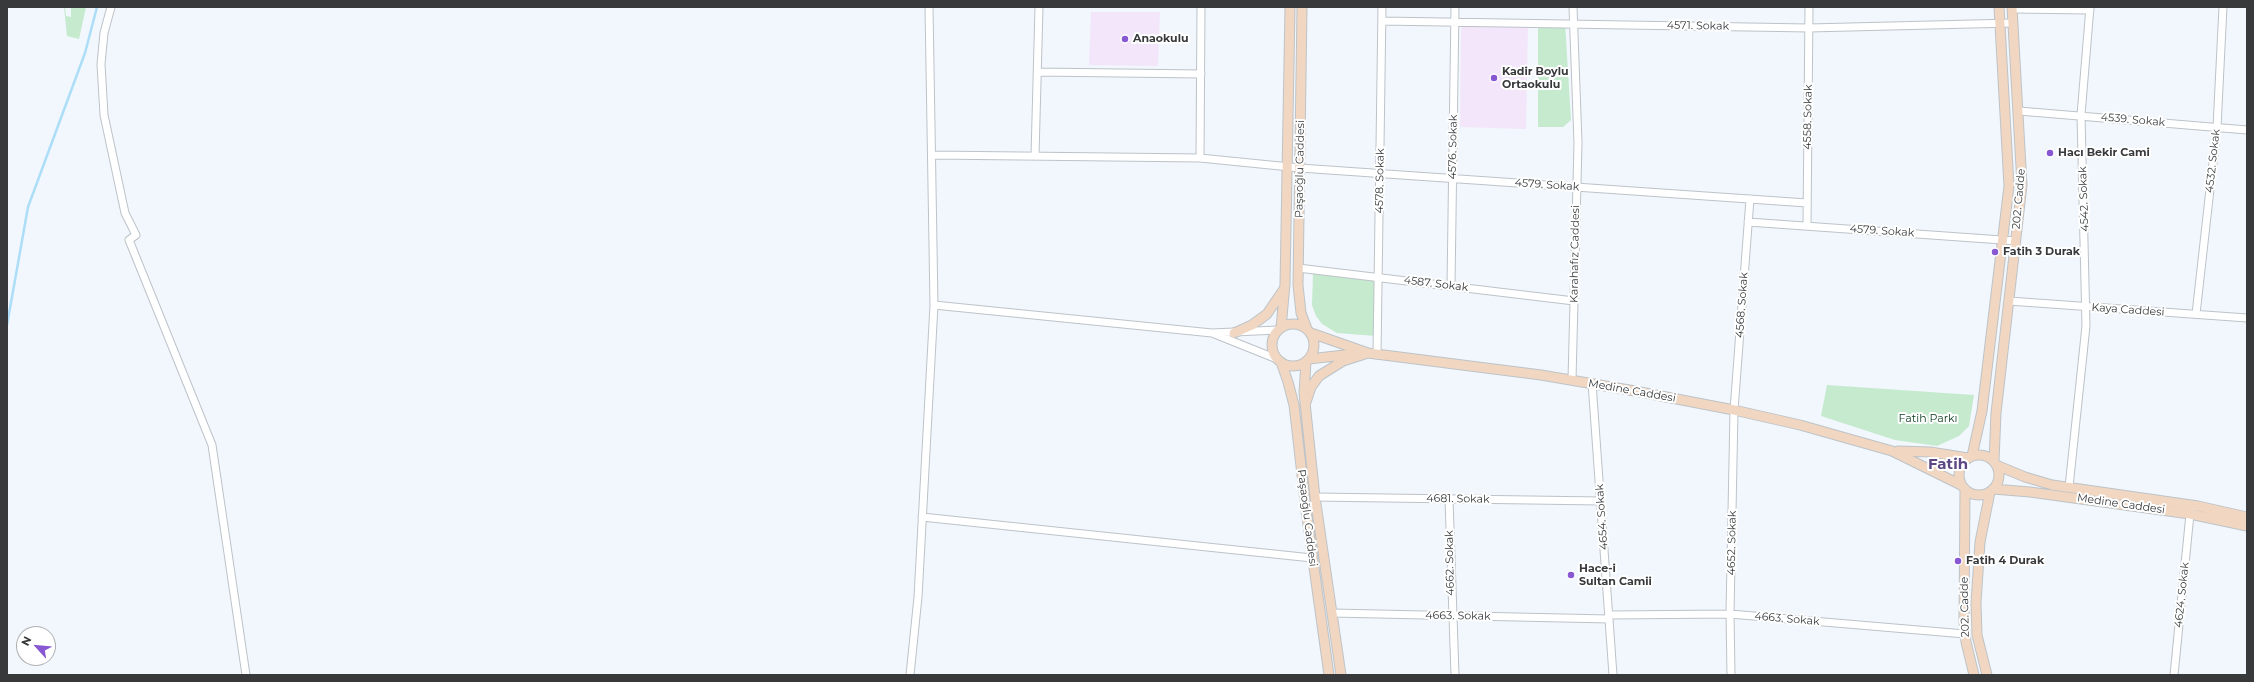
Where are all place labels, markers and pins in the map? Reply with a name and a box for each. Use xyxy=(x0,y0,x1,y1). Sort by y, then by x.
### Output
place label: Anaokulu xyxy=(1133,32,1189,46)
marker: Anaokulu xyxy=(1120,34,1130,44)
place label: Kadir Boylu Ortaokulu xyxy=(1502,65,1569,91)
marker: Kadir Boylu Ortaokulu xyxy=(1489,73,1499,83)
place label: Hacı Bekir Cami xyxy=(2058,146,2150,160)
marker: Hacı Bekir Cami xyxy=(2045,148,2055,158)
place label: Fatih 3 Durak xyxy=(2003,245,2080,259)
marker: Fatih 3 Durak xyxy=(1990,247,2000,257)
place label: Fatih 4 Durak xyxy=(1966,554,2044,568)
marker: Fatih 4 Durak xyxy=(1953,556,1963,566)
place label: Hace-i Sultan Camii xyxy=(1579,562,1652,588)
marker: Hace-i Sultan Camii xyxy=(1566,570,1576,580)

